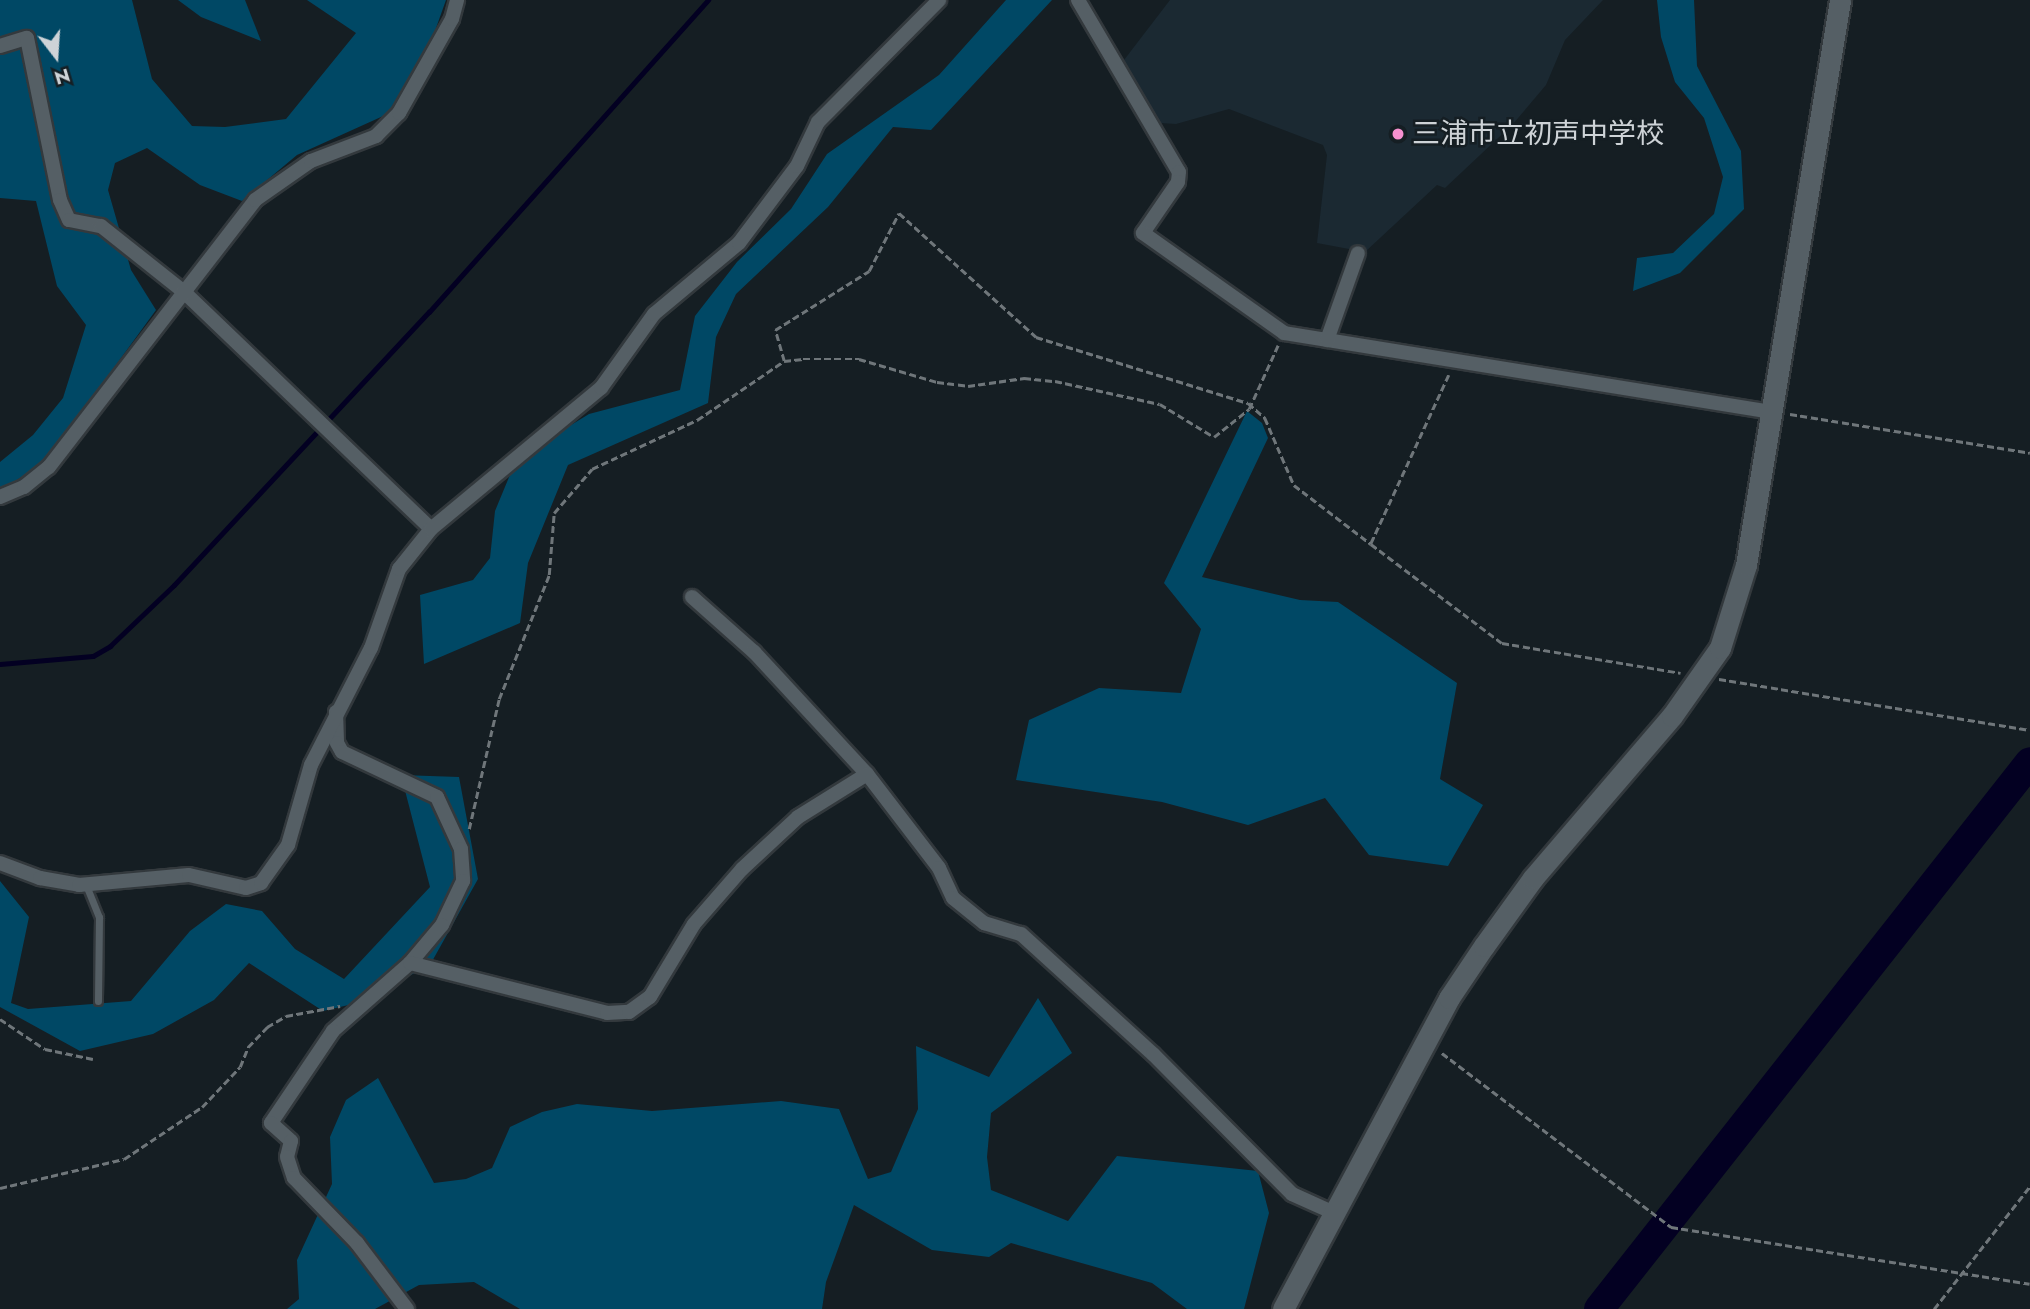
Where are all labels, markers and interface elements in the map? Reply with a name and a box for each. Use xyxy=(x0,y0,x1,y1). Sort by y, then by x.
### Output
north arrow xyxy=(21,21,91,91)
text: N xyxy=(51,61,73,92)
place label: 三浦市立初声中学校 xyxy=(1412,117,1664,151)
marker: 三浦市立初声中学校 xyxy=(1390,126,1406,142)

